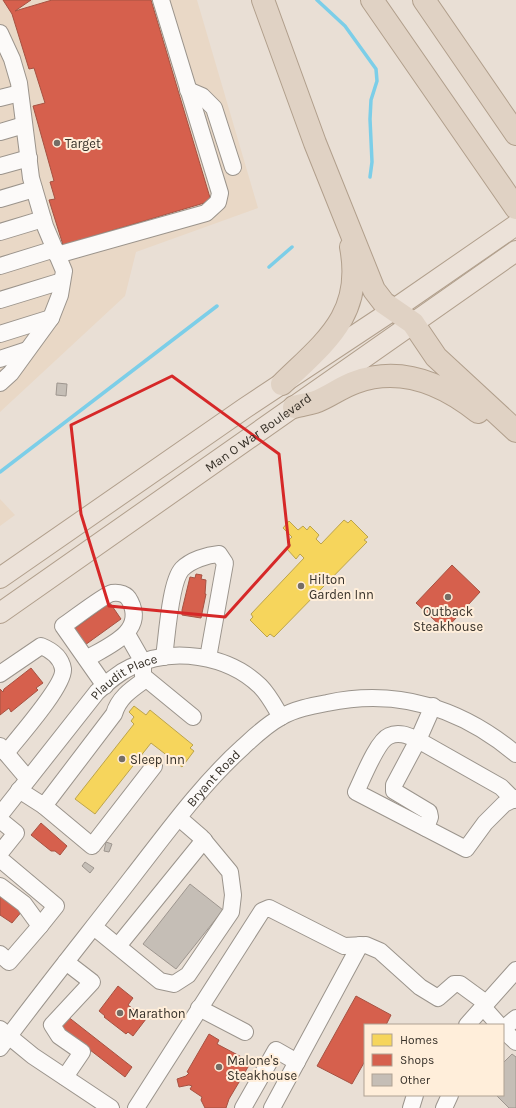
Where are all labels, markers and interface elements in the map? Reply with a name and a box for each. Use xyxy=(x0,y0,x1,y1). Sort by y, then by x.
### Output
place label: Target xyxy=(65,136,101,151)
marker: Target xyxy=(52,138,62,148)
street label: Man O War Boulevard xyxy=(202,390,314,475)
place label: Hilton Garden Inn xyxy=(309,572,374,602)
marker: Hilton Garden Inn xyxy=(296,581,306,591)
marker: Outback Steakhouse xyxy=(443,592,453,602)
place label: Outback Steakhouse xyxy=(413,604,483,634)
street label: Plaudit Place xyxy=(87,651,159,703)
street label: Bryant Road xyxy=(184,747,243,810)
place label: Sleep Inn xyxy=(130,752,185,767)
marker: Sleep Inn xyxy=(117,754,127,764)
place label: Marathon xyxy=(128,1006,186,1021)
marker: Marathon xyxy=(115,1008,125,1018)
legend xyxy=(364,1024,504,1096)
text: Homes xyxy=(400,1033,438,1047)
place label: Malone's Steakhouse xyxy=(227,1053,298,1083)
text: Shops xyxy=(400,1053,434,1067)
marker: Malone's Steakhouse xyxy=(214,1062,224,1072)
text: Other xyxy=(400,1073,431,1087)

